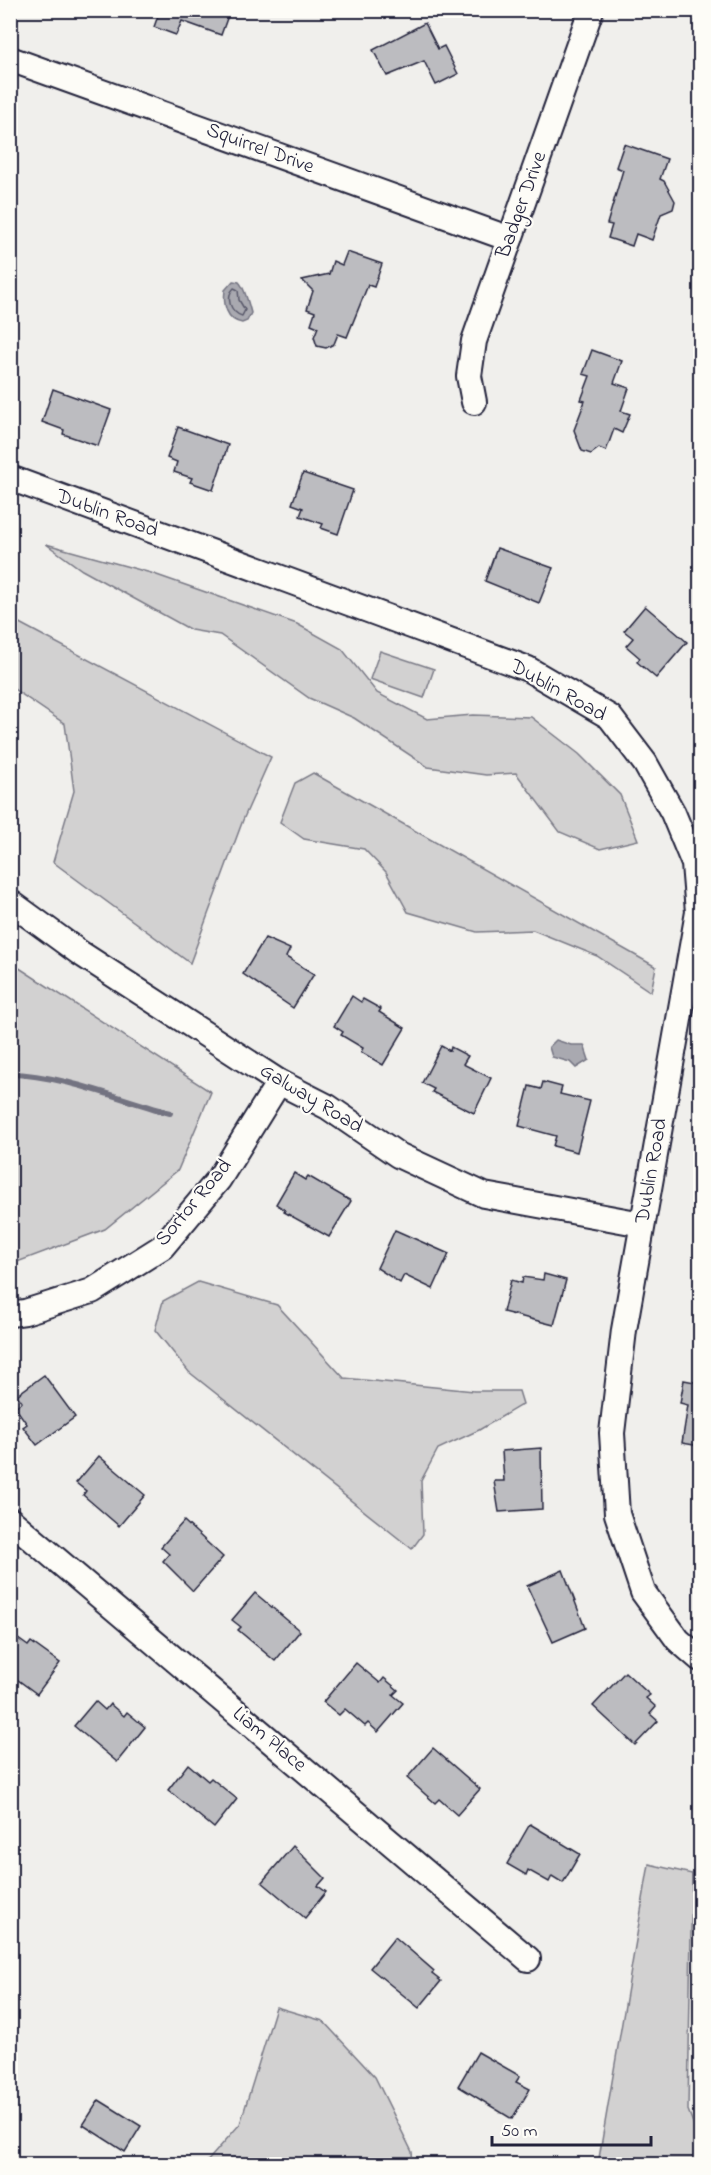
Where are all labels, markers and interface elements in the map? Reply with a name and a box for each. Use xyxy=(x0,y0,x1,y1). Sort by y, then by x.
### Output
street label: Squirrel Drive xyxy=(202,116,319,183)
street label: Badger Drive xyxy=(488,147,557,264)
street label: Dublin Road xyxy=(51,481,162,546)
street label: Dublin Road xyxy=(503,652,612,730)
street label: Galway Road xyxy=(253,1056,368,1143)
street label: Dublin Road xyxy=(628,1116,676,1227)
street label: Sortor Road xyxy=(148,1152,240,1253)
street label: Liam Place xyxy=(225,1700,313,1780)
scale bar xyxy=(492,2109,651,2147)
text: 50 m xyxy=(501,2119,538,2145)

